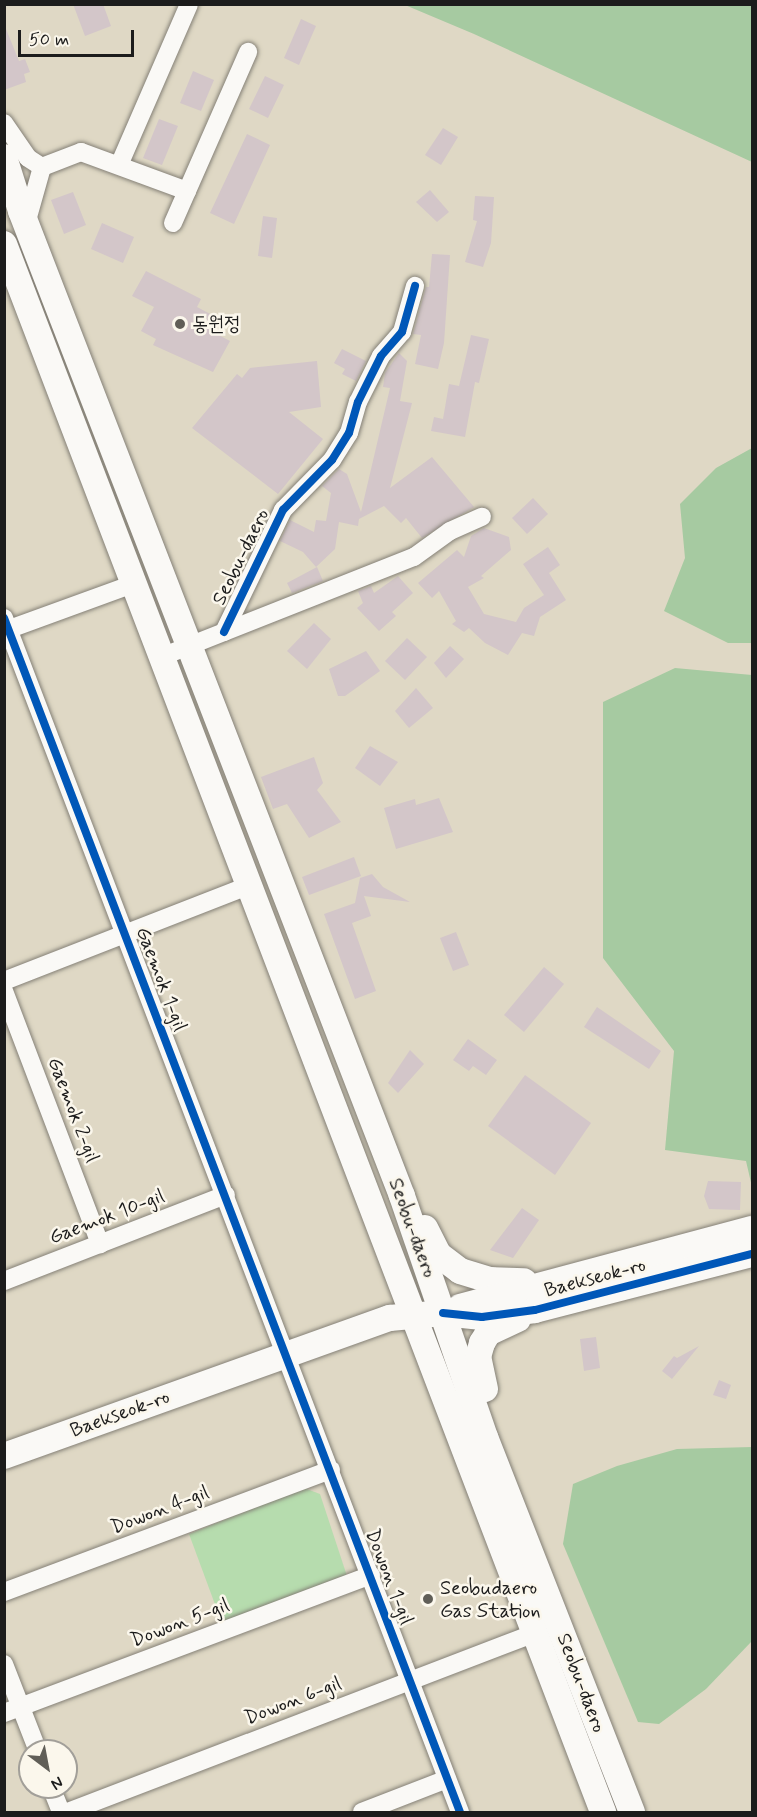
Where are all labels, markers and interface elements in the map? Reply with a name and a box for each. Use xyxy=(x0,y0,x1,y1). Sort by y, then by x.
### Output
scale bar xyxy=(21,18,136,56)
text: 50 m xyxy=(29,28,69,52)
place label: 동원정 xyxy=(192,312,240,336)
marker: 동원정 xyxy=(173,317,187,331)
street label: Seobu-daero xyxy=(207,505,275,609)
street label: Gaemok 1-gil xyxy=(130,923,192,1035)
street label: Gaemok 2-gil xyxy=(42,1054,104,1166)
street label: Seobu-daero xyxy=(383,1175,441,1281)
street label: Gaemok 10-gil xyxy=(46,1184,168,1250)
street label: Baekseok-ro xyxy=(542,1253,648,1303)
street label: Baekseok-ro xyxy=(67,1385,173,1443)
street label: Dowon 4-gil xyxy=(107,1480,213,1540)
street label: Dowon 1-gil xyxy=(360,1526,418,1628)
place label: Seobudaero Gas Station xyxy=(440,1576,537,1623)
marker: Seobudaero Gas Station xyxy=(421,1592,435,1606)
street label: Dowon 5-gil xyxy=(127,1593,233,1653)
street label: Seobu-daero xyxy=(551,1630,611,1736)
street label: Dowon 6-gil xyxy=(241,1672,345,1730)
north arrow xyxy=(18,1739,78,1799)
text: N xyxy=(47,1771,67,1795)

